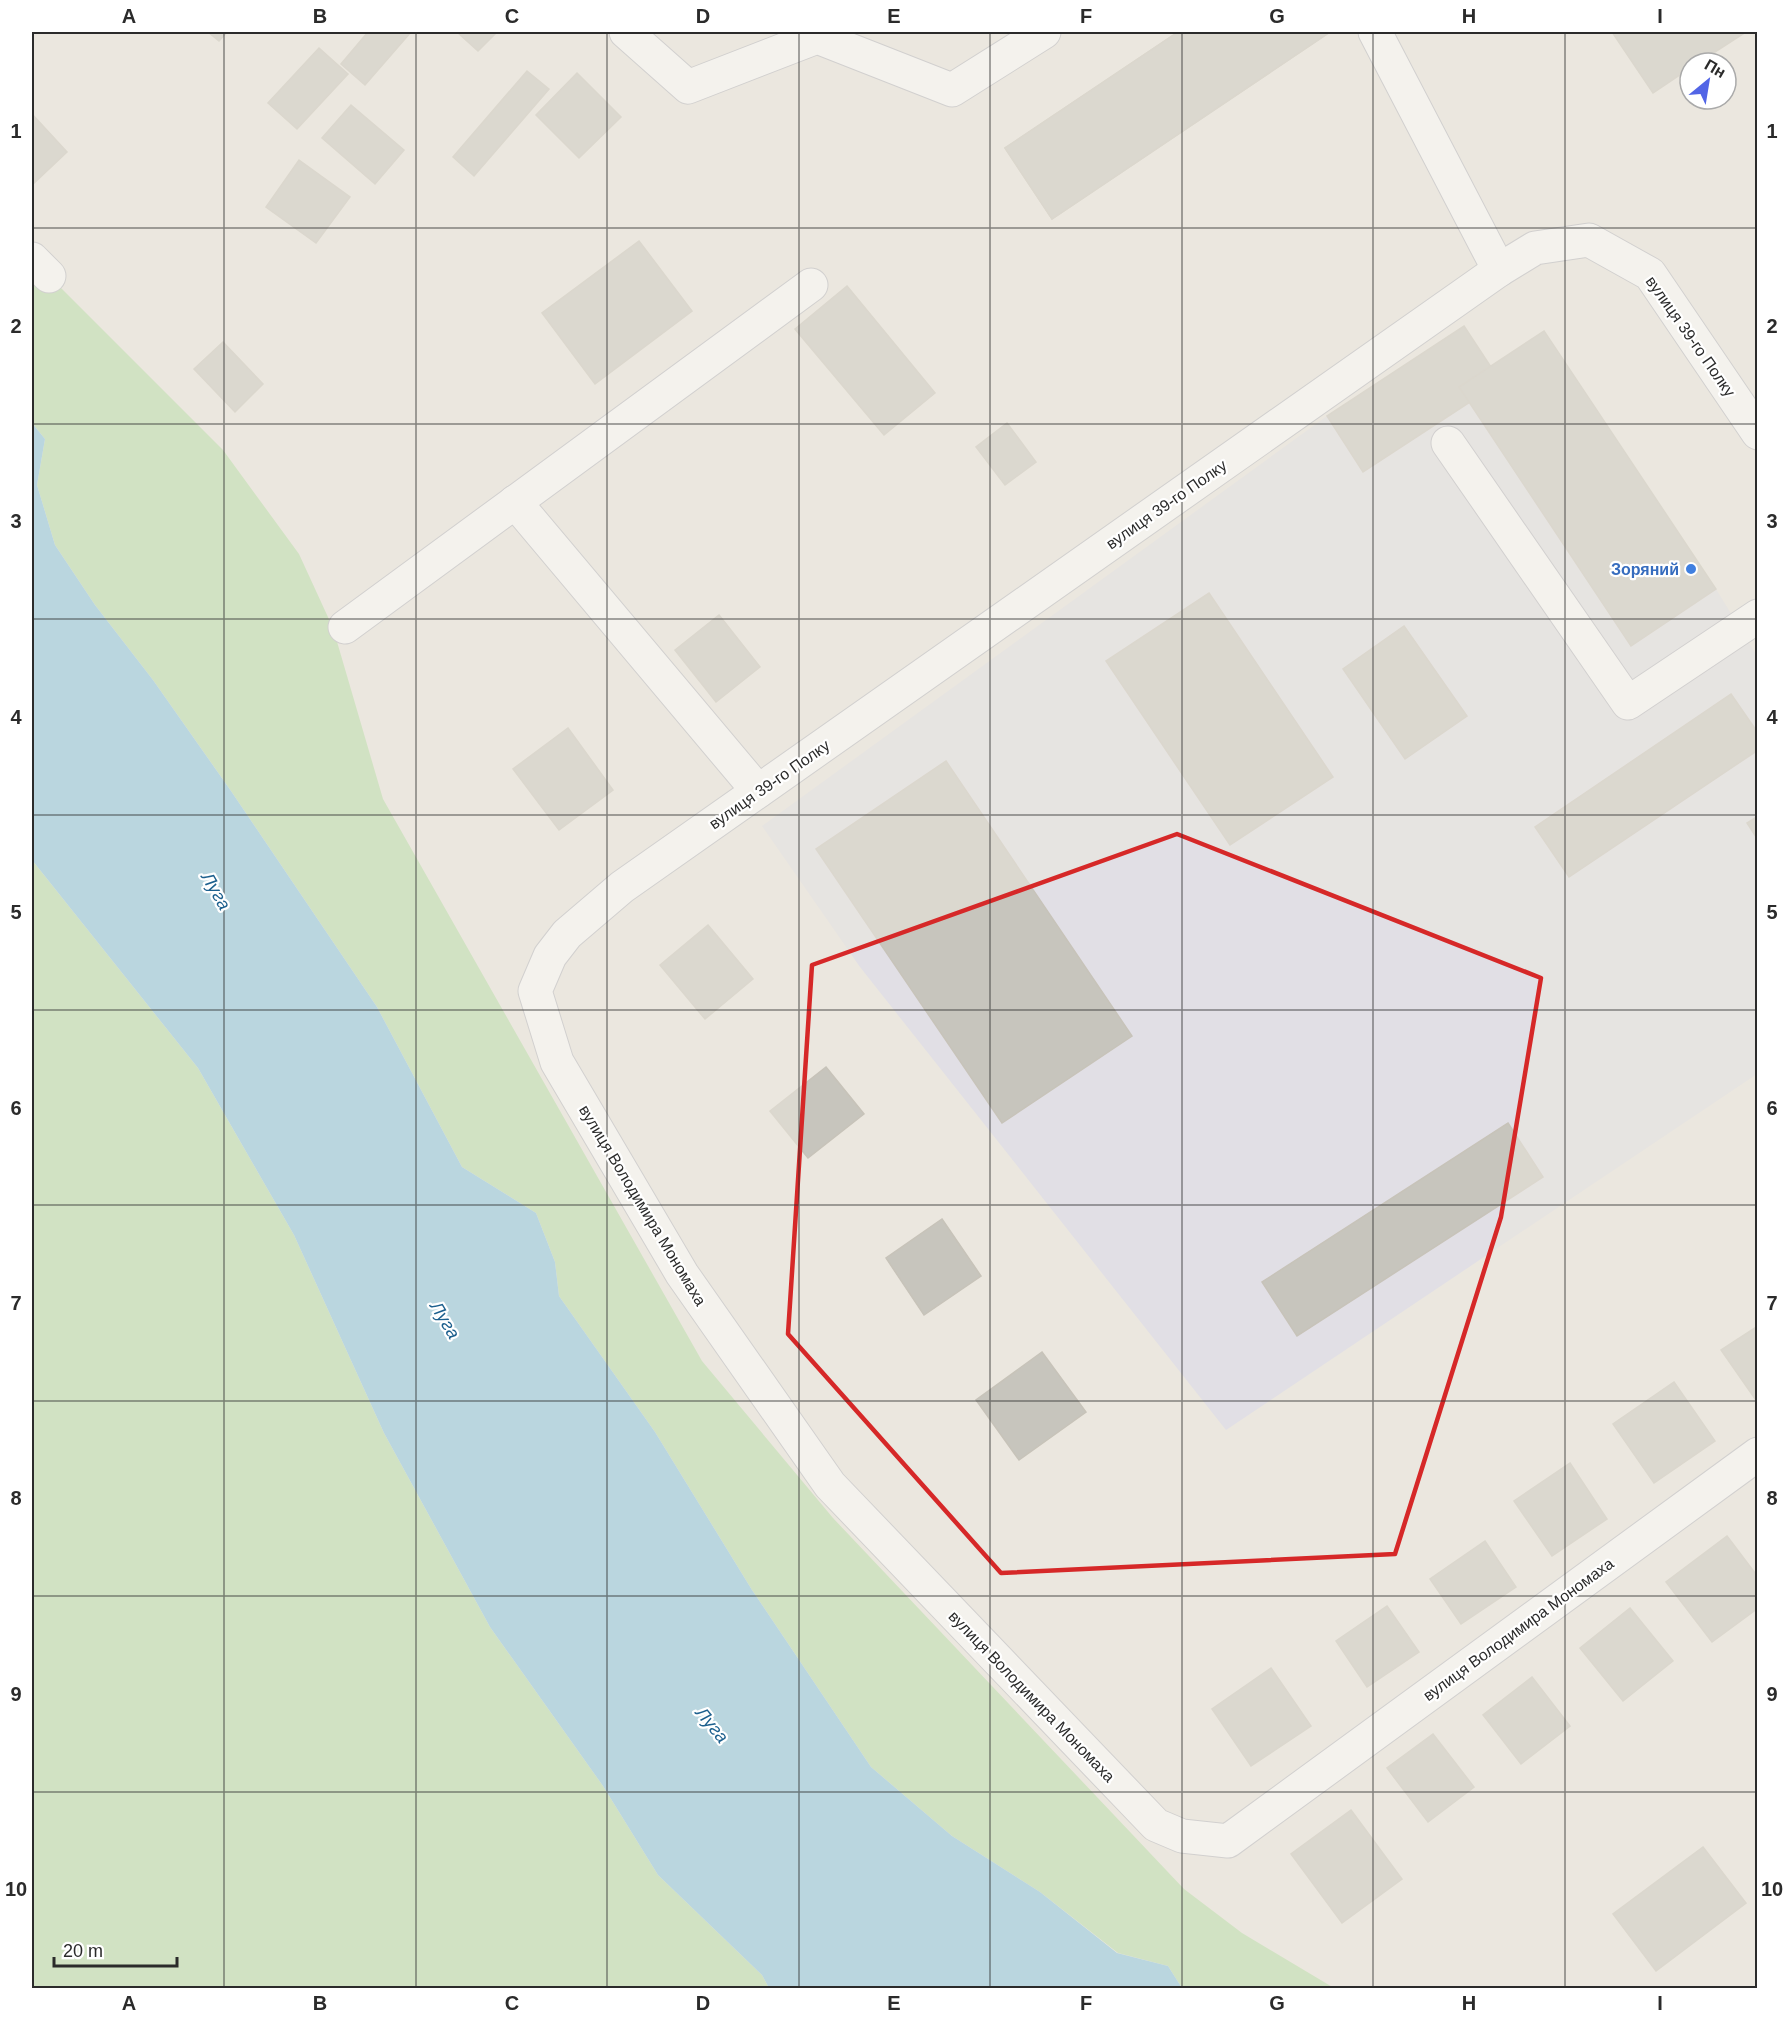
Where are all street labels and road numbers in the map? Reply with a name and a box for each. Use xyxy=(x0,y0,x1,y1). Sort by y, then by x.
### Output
street label: вулиця 39-го Полку xyxy=(1643,273,1739,400)
street label: вулиця 39-го Полку xyxy=(1103,456,1230,552)
street label: вулиця 39-го Полку xyxy=(706,736,833,832)
street label: вулиця Володимира Мономаха xyxy=(576,1102,709,1309)
street label: вулиця Володимира Мономаха xyxy=(1420,1555,1617,1704)
street label: вулиця Володимира Мономаха xyxy=(945,1607,1118,1785)

